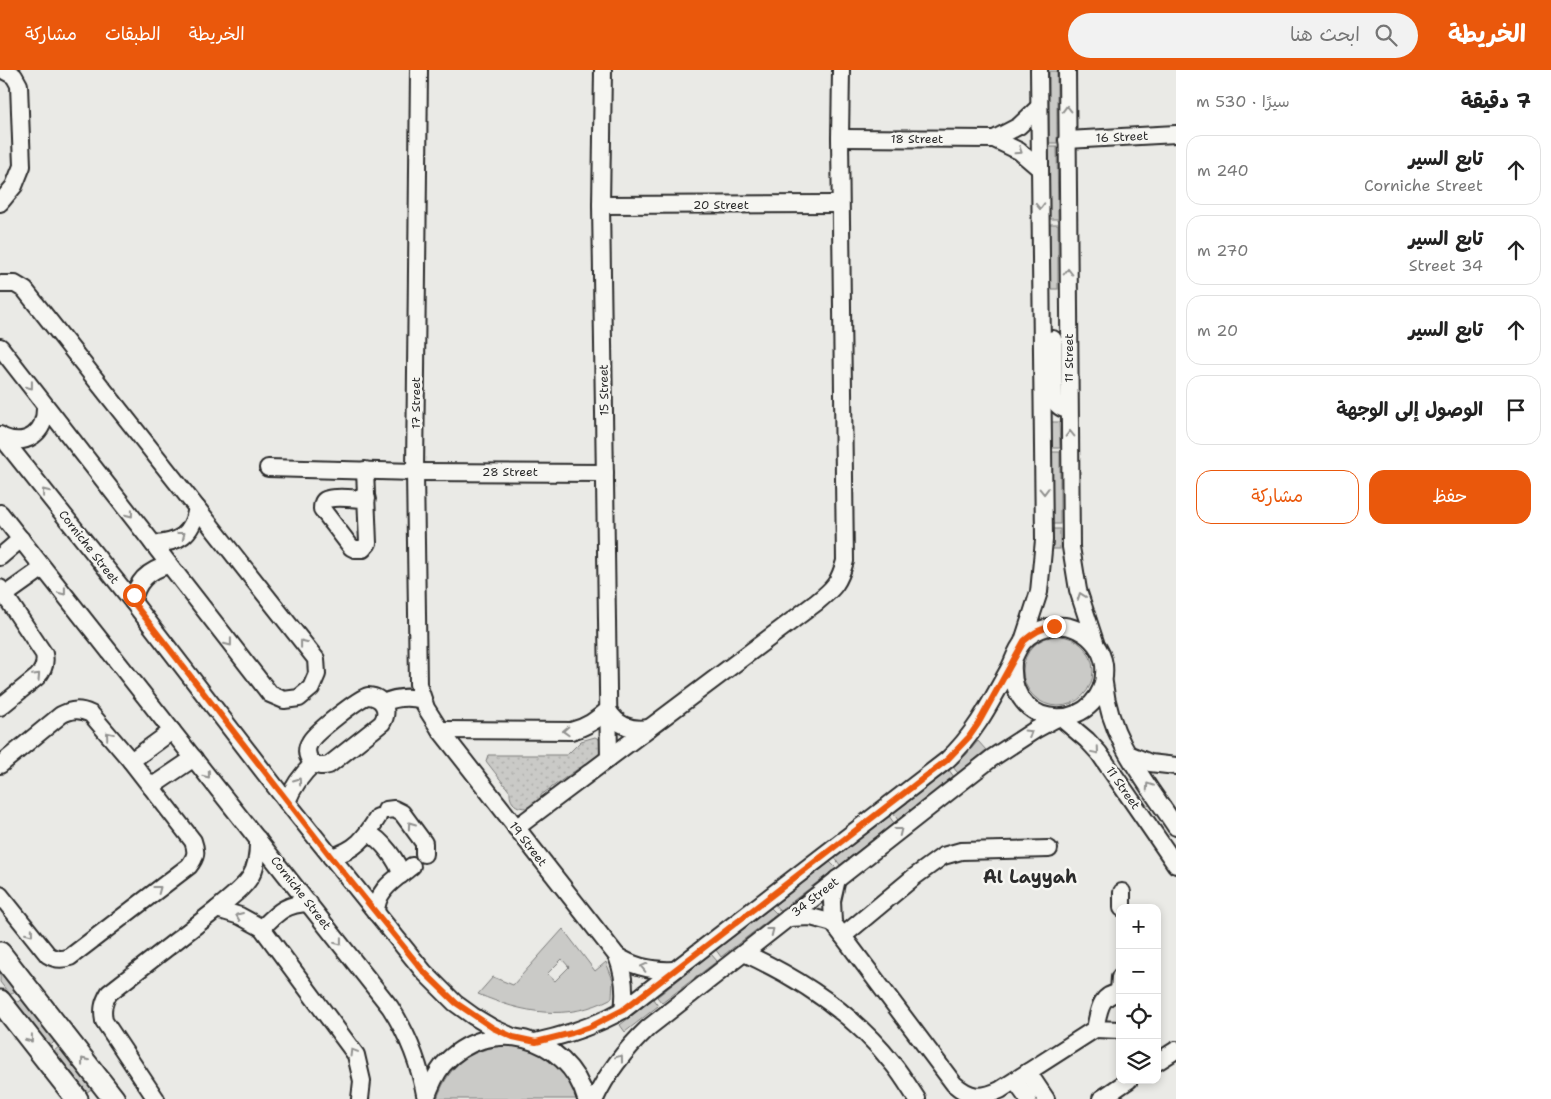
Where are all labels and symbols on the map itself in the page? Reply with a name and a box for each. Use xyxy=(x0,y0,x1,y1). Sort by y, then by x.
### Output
one-way arrow xyxy=(1062,105,1072,113)
street label: 16 Street xyxy=(1095,128,1149,146)
street label: 18 Street xyxy=(891,131,943,147)
one-way arrow xyxy=(1013,145,1022,154)
street label: 20 Street xyxy=(693,197,749,213)
one-way arrow xyxy=(1035,202,1045,210)
one-way arrow xyxy=(1063,268,1073,276)
street label: 11 Street xyxy=(1061,334,1077,382)
street label: 15 Street xyxy=(596,364,612,416)
street label: 17 Street xyxy=(408,377,424,429)
one-way arrow xyxy=(24,380,32,389)
one-way arrow xyxy=(1065,430,1075,438)
street label: 28 Street xyxy=(482,464,538,480)
one-way arrow xyxy=(1038,487,1049,495)
one-way arrow xyxy=(43,489,51,498)
street label: Corniche Street xyxy=(55,507,123,587)
one-way arrow xyxy=(124,508,132,517)
one-way arrow xyxy=(177,532,186,541)
route start xyxy=(123,584,146,607)
one-way arrow xyxy=(57,586,65,595)
one-way arrow xyxy=(1077,592,1087,601)
route end xyxy=(1043,615,1066,638)
one-way arrow xyxy=(224,637,233,646)
one-way arrow xyxy=(301,640,309,649)
one-way arrow xyxy=(31,672,40,681)
one-way arrow xyxy=(561,725,569,736)
one-way arrow xyxy=(1024,730,1033,740)
one-way arrow xyxy=(105,731,114,740)
one-way arrow xyxy=(1091,745,1099,754)
street label: 11 Street xyxy=(1102,763,1144,813)
one-way arrow xyxy=(202,769,211,778)
one-way arrow xyxy=(292,777,301,787)
one-way arrow xyxy=(1146,782,1155,792)
street label: 19 Street xyxy=(506,818,550,870)
one-way arrow xyxy=(408,821,417,831)
one-way arrow xyxy=(893,828,903,837)
street label: Corniche Street xyxy=(267,853,335,933)
district label: Al Layyah xyxy=(983,865,1077,889)
street label: 34 Street xyxy=(788,874,842,920)
one-way arrow xyxy=(152,887,161,895)
one-way arrow xyxy=(235,912,244,923)
one-way arrow xyxy=(25,927,33,936)
one-way arrow xyxy=(765,929,774,937)
one-way arrow xyxy=(334,936,342,945)
one-way arrow xyxy=(640,962,649,973)
one-way arrow xyxy=(25,1033,33,1042)
one-way arrow xyxy=(349,1049,359,1058)
one-way arrow xyxy=(614,1054,623,1063)
one-way arrow xyxy=(80,1057,89,1066)

